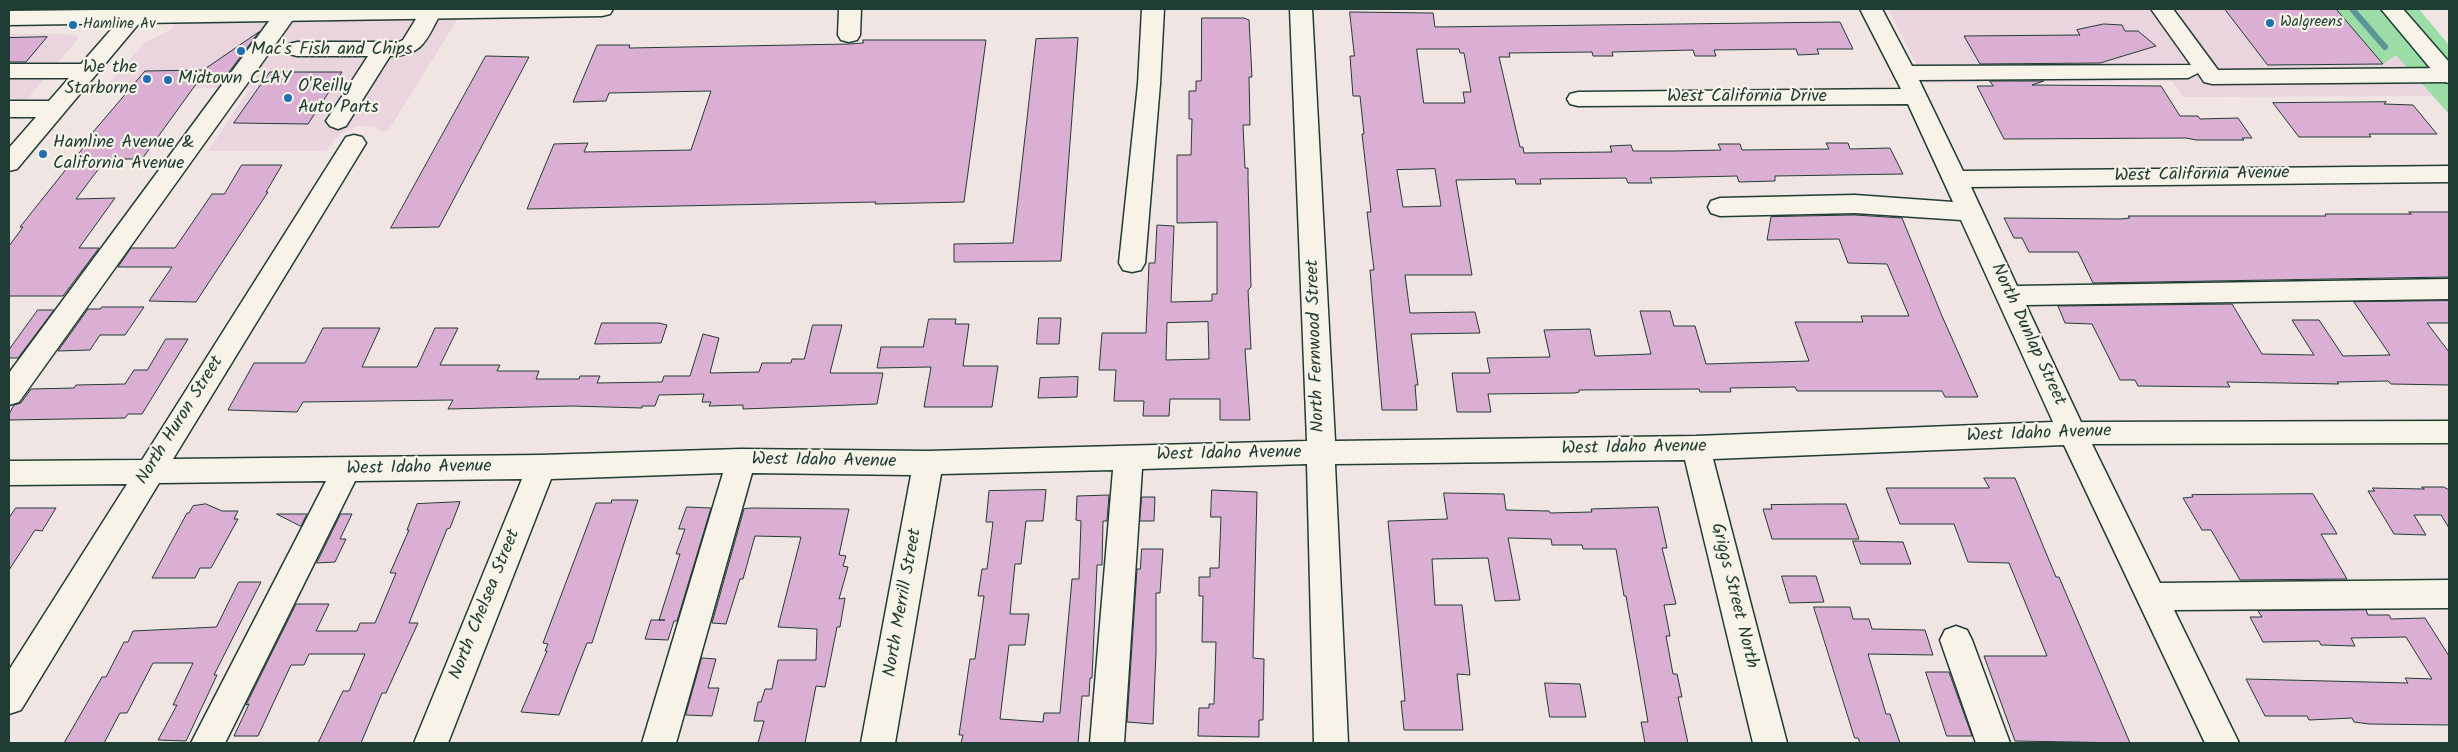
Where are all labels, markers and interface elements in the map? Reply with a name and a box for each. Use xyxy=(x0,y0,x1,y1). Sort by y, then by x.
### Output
place label: Walgreens xyxy=(2280,14,2342,32)
place label: Hamline Av xyxy=(83,16,155,34)
marker: Walgreens xyxy=(2264,17,2276,29)
marker: Hamline Av xyxy=(67,19,79,31)
place label: Mac's Fish and Chips xyxy=(251,40,413,62)
marker: Mac's Fish and Chips xyxy=(235,45,247,57)
place label: We the Starborne xyxy=(65,58,137,100)
place label: Midtown CLAY xyxy=(178,69,291,91)
marker: We the Starborne xyxy=(141,73,153,85)
marker: Midtown CLAY xyxy=(162,74,174,86)
place label: O'Reilly Auto Parts xyxy=(298,77,379,120)
street label: West California Drive xyxy=(1667,87,1827,109)
marker: O'Reilly Auto Parts xyxy=(282,92,294,104)
place label: Hamline Avenue & California Avenue xyxy=(53,133,194,176)
marker: Hamline Avenue & California Avenue xyxy=(37,148,49,160)
street label: West California Avenue xyxy=(2114,164,2290,188)
street label: North Fernwood Street xyxy=(1303,259,1331,433)
street label: North Dunlap Street xyxy=(1985,261,2069,409)
street label: North Huron Street xyxy=(133,353,229,489)
street label: West Idaho Avenue xyxy=(1966,422,2112,448)
street label: West Idaho Avenue xyxy=(1561,437,1707,461)
street label: West Idaho Avenue xyxy=(1156,443,1302,467)
street label: West Idaho Avenue xyxy=(751,450,897,474)
street label: West Idaho Avenue xyxy=(346,457,492,481)
street label: Griggs Street North xyxy=(1704,521,1762,671)
street label: North Chelsea Street xyxy=(446,527,526,683)
street label: North Merrill Street xyxy=(880,527,928,679)

